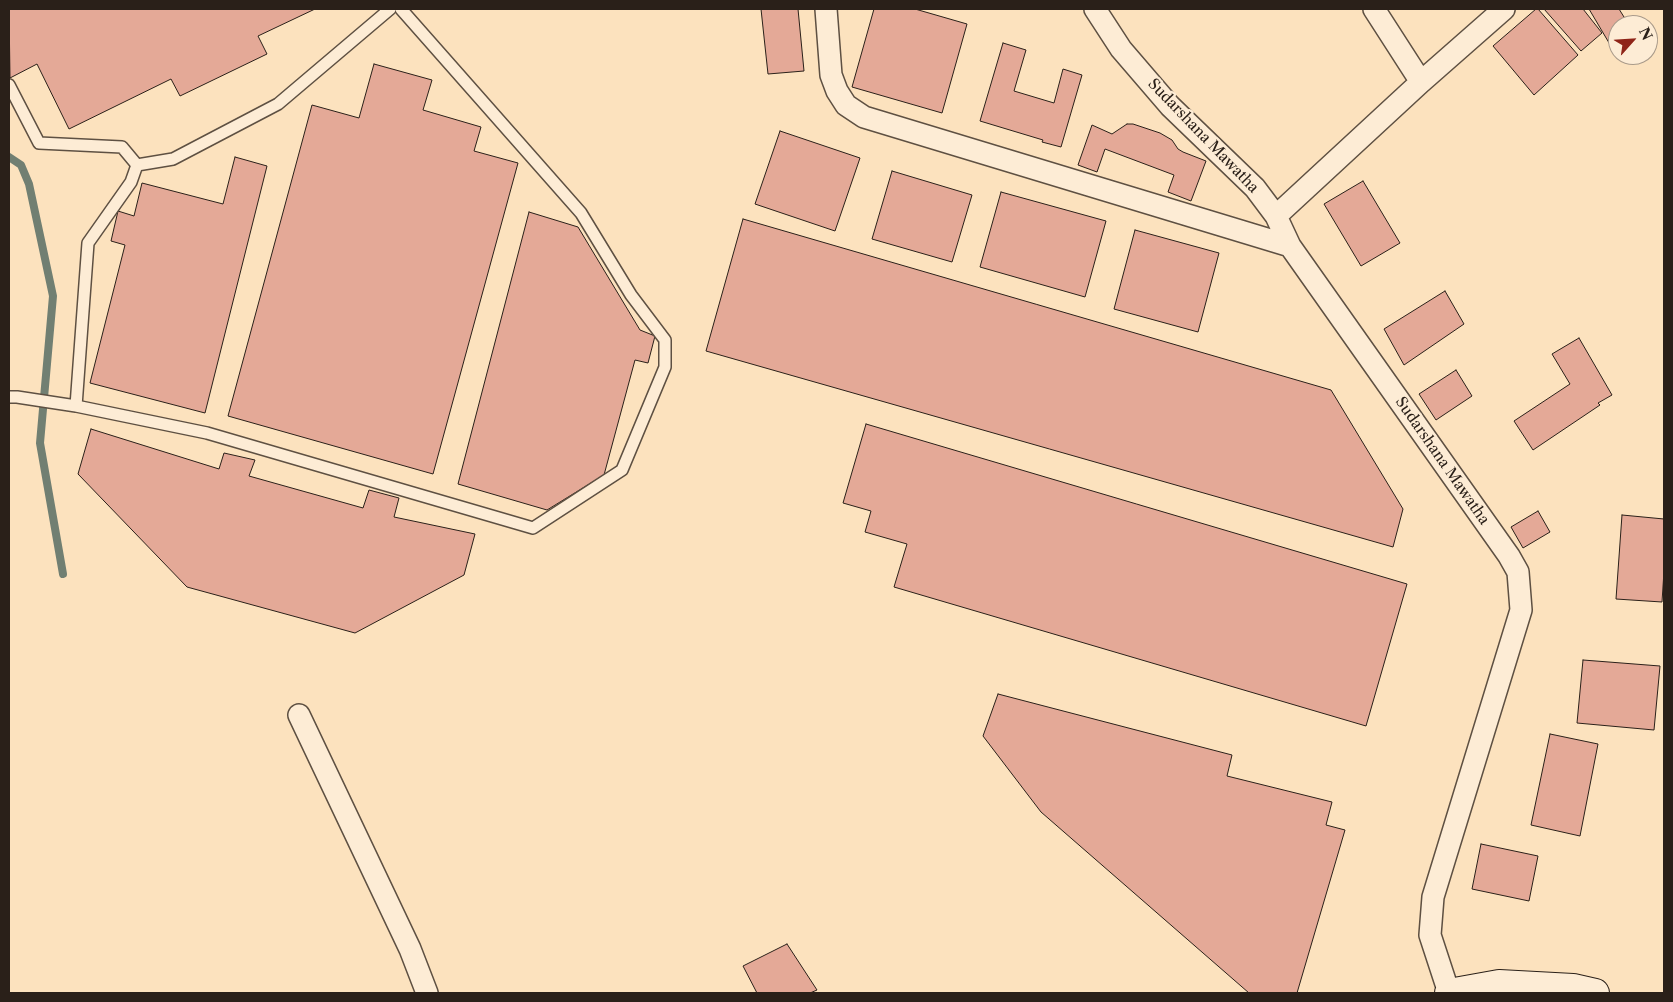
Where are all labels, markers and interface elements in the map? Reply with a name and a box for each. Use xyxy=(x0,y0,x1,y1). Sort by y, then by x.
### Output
north arrow xyxy=(1608,15,1658,65)
text: N xyxy=(1635,24,1656,43)
street label: Sudarshana Mawatha xyxy=(1144,75,1262,197)
street label: Sudarshana Mawatha xyxy=(1391,394,1493,528)

